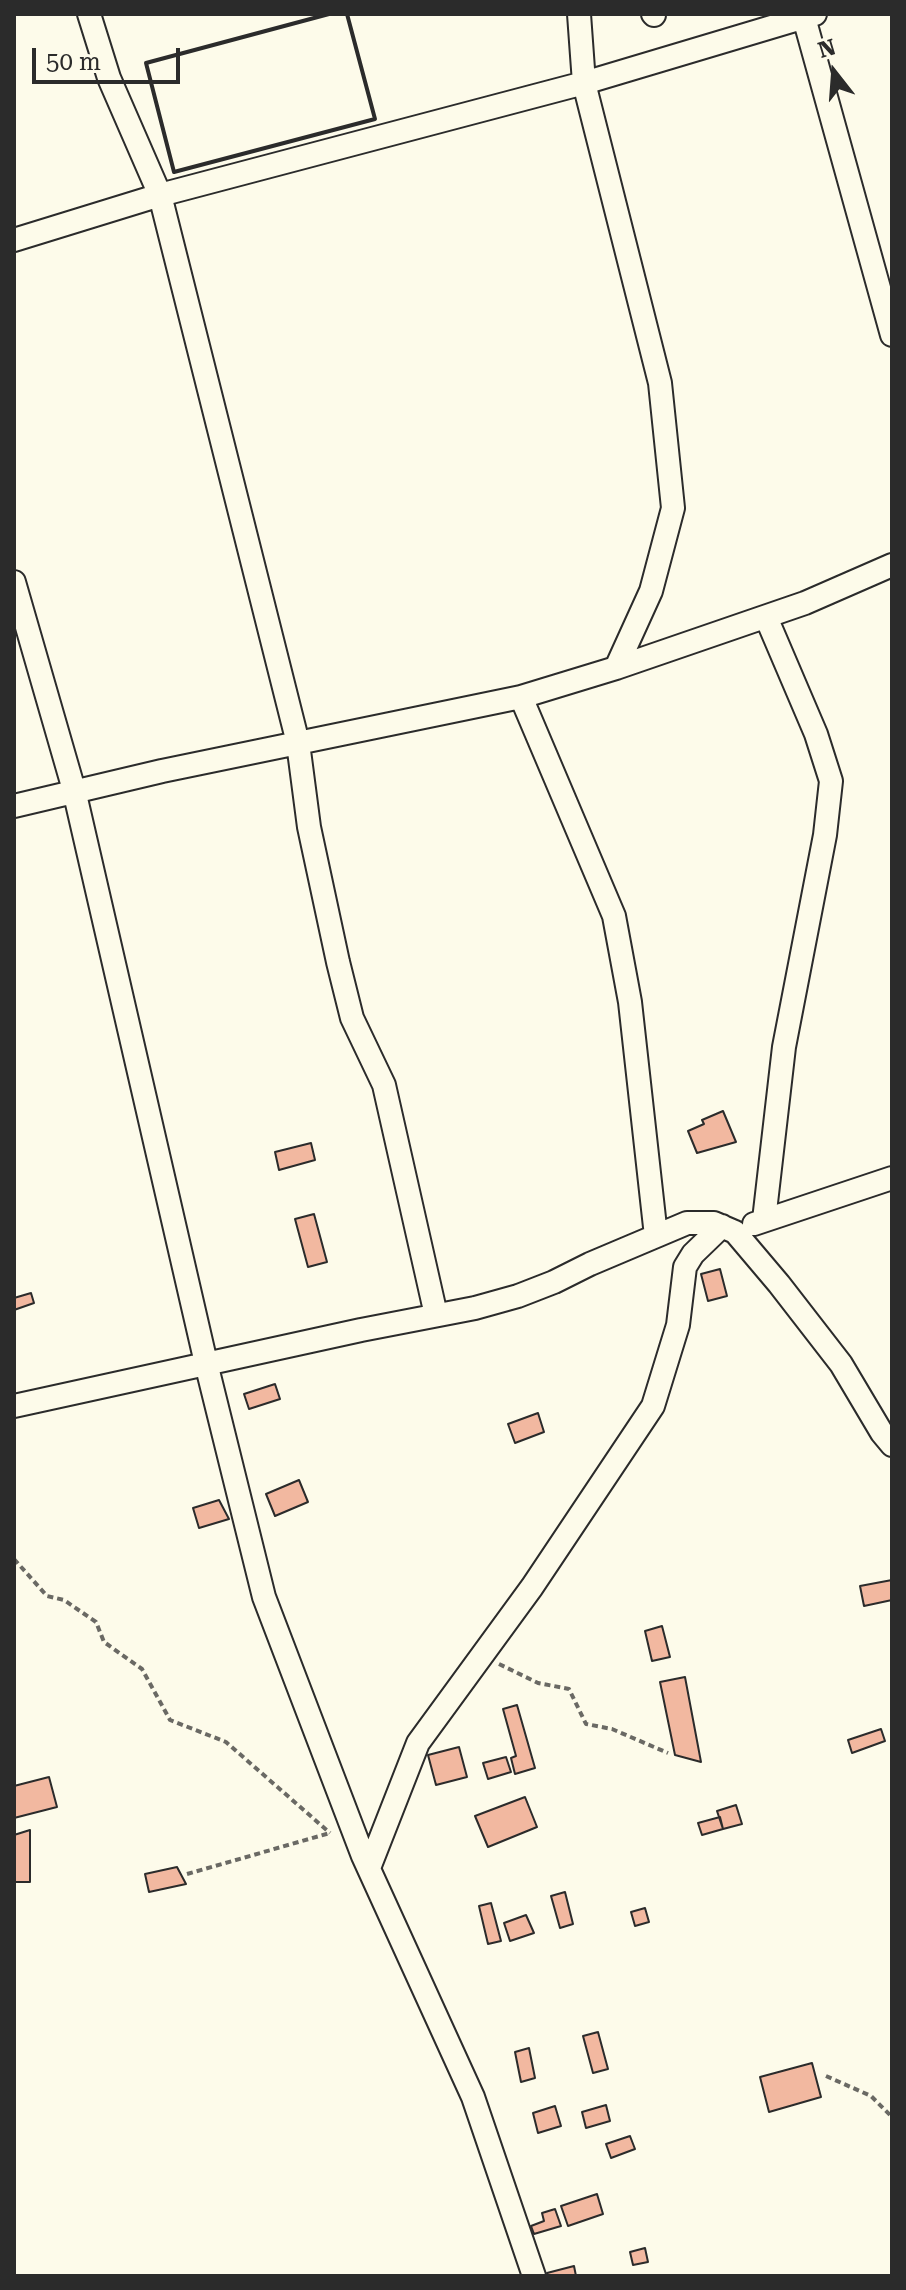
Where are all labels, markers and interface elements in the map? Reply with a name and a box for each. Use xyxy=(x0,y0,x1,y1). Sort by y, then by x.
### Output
scale bar xyxy=(36,32,184,82)
north arrow xyxy=(794,32,874,112)
text: N xyxy=(815,34,839,63)
text: 50 m xyxy=(46,48,101,76)

